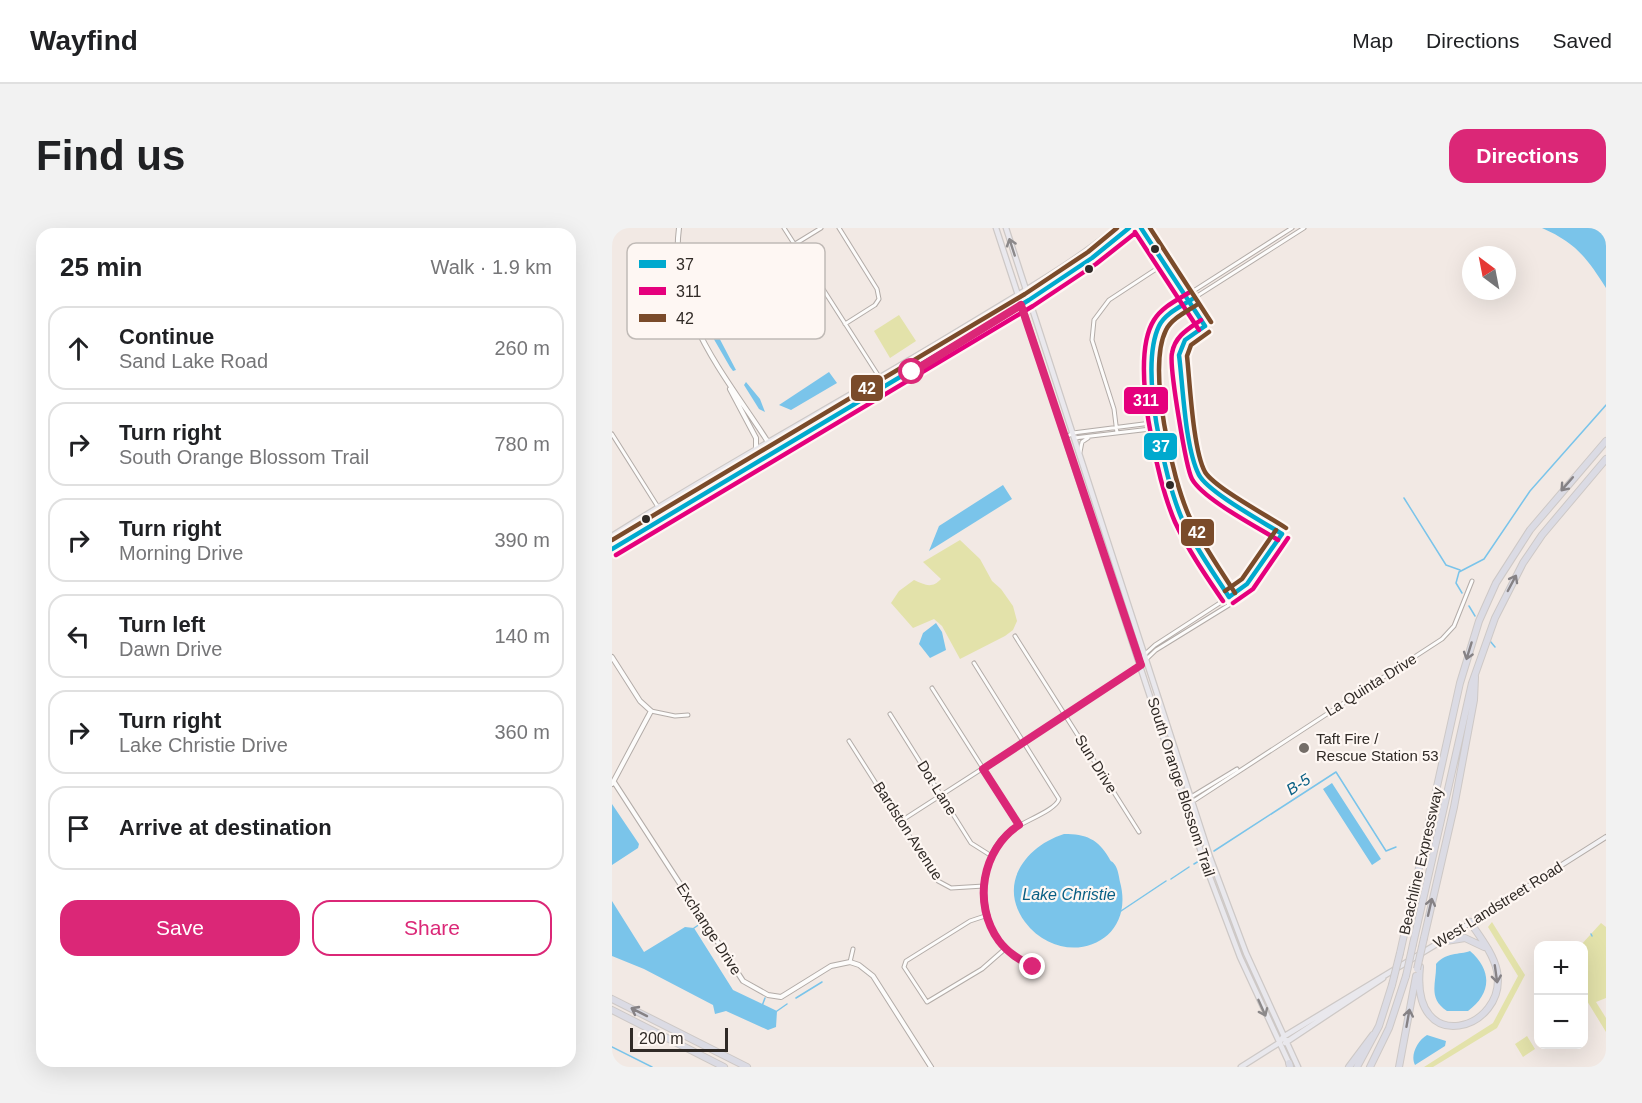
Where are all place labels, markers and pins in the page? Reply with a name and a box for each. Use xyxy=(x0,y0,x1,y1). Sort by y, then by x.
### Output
unlabelled marker xyxy=(1149,243,1161,255)
unlabelled marker xyxy=(1083,263,1095,275)
unlabelled marker xyxy=(1164,479,1176,491)
unlabelled marker xyxy=(640,513,652,525)
place label: Taft Fire / Rescue Station 53 xyxy=(1316,730,1439,764)
marker: Taft Fire / Rescue Station 53 xyxy=(1297,741,1311,755)

